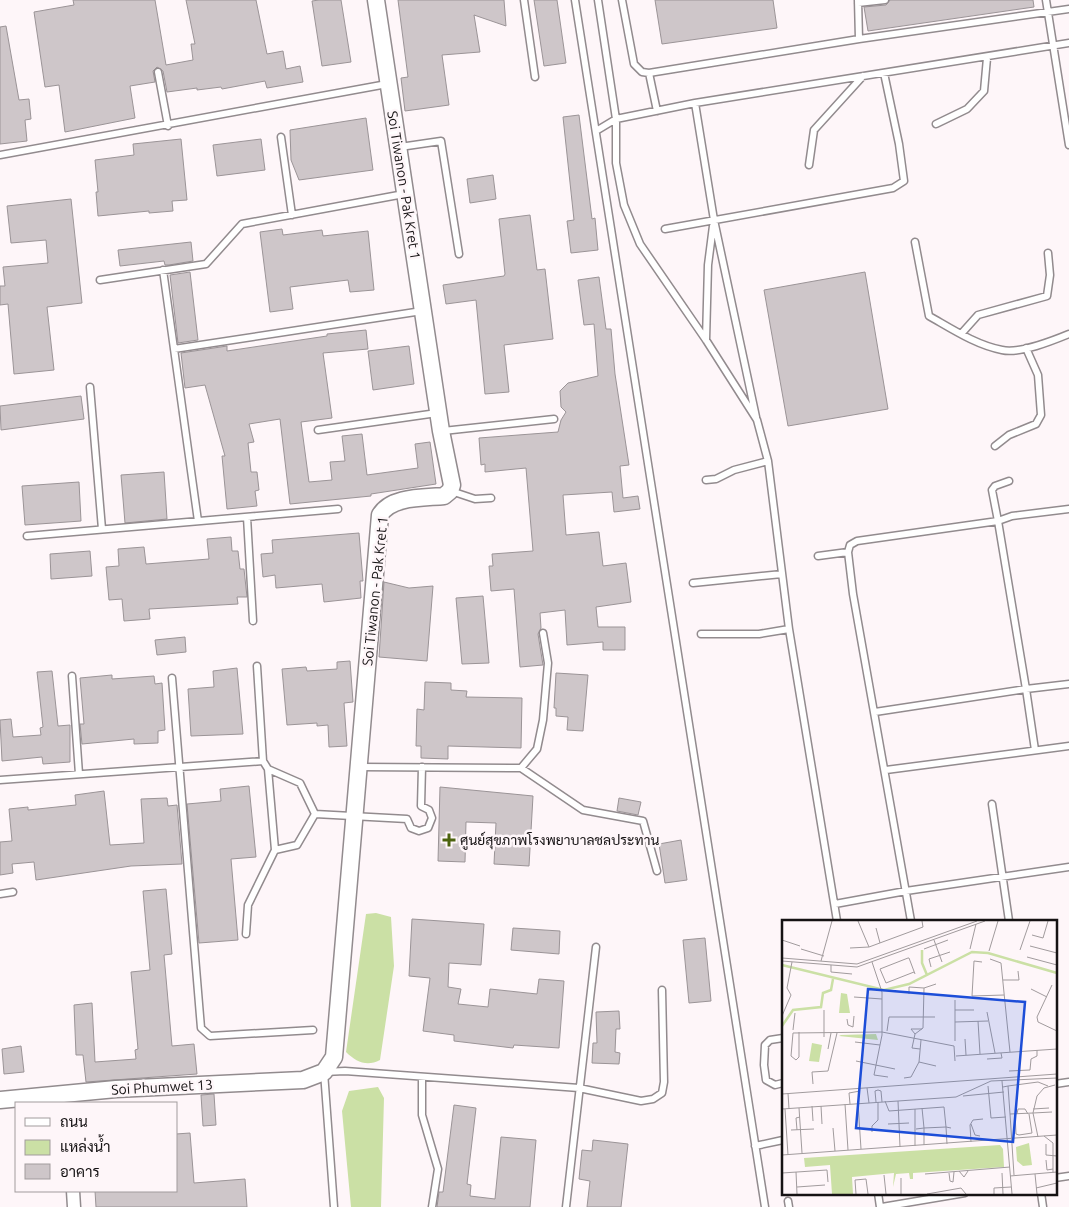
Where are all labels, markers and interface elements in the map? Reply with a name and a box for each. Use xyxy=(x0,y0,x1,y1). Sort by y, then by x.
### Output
street label: Soi Tiwanon - Pak Kret 1 xyxy=(384,110,424,260)
street label: Soi Tiwanon - Pak Kret 1 xyxy=(359,515,391,667)
place label: ศูนย์สุขภาพโรงพยาบาลชลประทาน xyxy=(460,831,660,850)
marker: ศูนย์สุขภาพโรงพยาบาลชลประทาน xyxy=(442,833,456,847)
inset map xyxy=(782,920,1056,1194)
street label: Soi Phumwet 13 xyxy=(111,1076,213,1098)
legend xyxy=(15,1102,178,1192)
text: ถนน xyxy=(60,1113,88,1130)
text: แหล่งน้ำ xyxy=(60,1134,111,1155)
text: อาคาร xyxy=(60,1163,100,1180)

